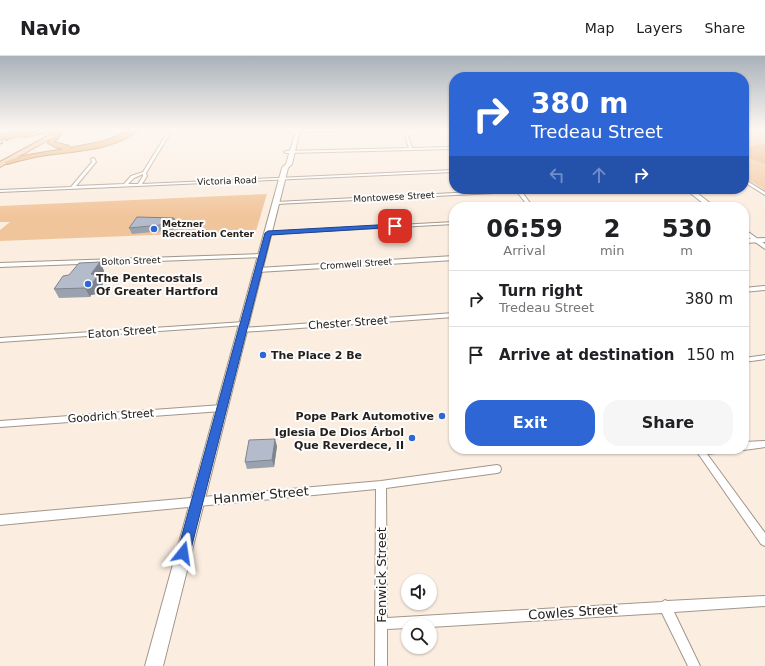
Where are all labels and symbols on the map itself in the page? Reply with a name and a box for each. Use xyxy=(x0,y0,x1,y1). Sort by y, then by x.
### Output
street label: Victoria Road xyxy=(197,175,257,187)
street label: Montowese Street xyxy=(353,190,435,204)
pin xyxy=(378,209,412,243)
place label: Metzner Recreation Center xyxy=(162,219,255,239)
marker: Metzner Recreation Center xyxy=(149,224,159,234)
street label: Bolton Street xyxy=(101,255,161,267)
street label: Cromwell Street xyxy=(320,256,393,272)
place label: The Pentecostals Of Greater Hartford xyxy=(96,272,218,298)
marker: The Pentecostals Of Greater Hartford xyxy=(83,279,93,289)
street label: Chester Street xyxy=(308,314,389,332)
street label: Eaton Street xyxy=(87,323,157,341)
place label: The Place 2 Be xyxy=(271,349,362,362)
marker: The Place 2 Be xyxy=(258,350,268,360)
street label: Goodrich Street xyxy=(67,406,155,426)
place label: Pope Park Automotive xyxy=(296,410,434,423)
marker: Pope Park Automotive xyxy=(437,411,447,421)
place label: Iglesia De Dios Árbol Que Reverdece, II xyxy=(275,426,404,452)
marker: Iglesia De Dios Árbol Que Reverdece, II xyxy=(407,433,417,443)
street label: Hanmer Street xyxy=(213,483,309,507)
street label: Fenwick Street xyxy=(374,527,389,623)
position arrow xyxy=(162,532,204,574)
street label: Cowles Street xyxy=(528,601,618,623)

